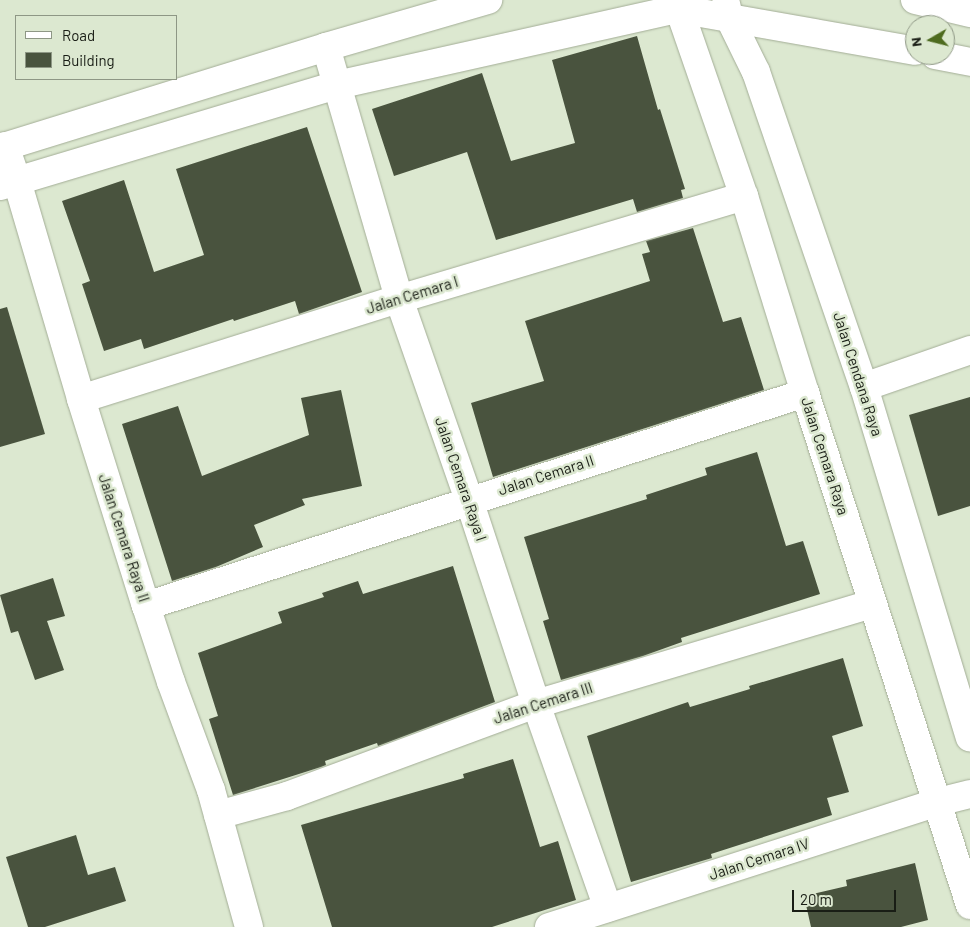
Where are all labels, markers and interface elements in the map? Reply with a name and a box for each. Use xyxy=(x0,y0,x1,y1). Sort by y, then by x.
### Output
legend xyxy=(15,15,178,80)
north arrow xyxy=(905,15,955,65)
text: Road xyxy=(62,26,95,44)
text: N xyxy=(907,36,925,48)
text: Building xyxy=(62,51,115,69)
street label: Jalan Cemara I xyxy=(364,272,460,318)
street label: Jalan Cendana Raya xyxy=(829,310,887,438)
street label: Jalan Cemara Raya xyxy=(797,395,853,517)
street label: Jalan Cemara Raya I xyxy=(431,415,491,543)
street label: Jalan Cemara II xyxy=(496,451,596,499)
street label: Jalan Cemara Raya II xyxy=(95,472,153,604)
street label: Jalan Cemara III xyxy=(491,678,595,728)
street label: Jalan Cemara IV xyxy=(707,834,811,884)
scale bar xyxy=(795,880,899,912)
text: 20 m xyxy=(800,890,832,908)

